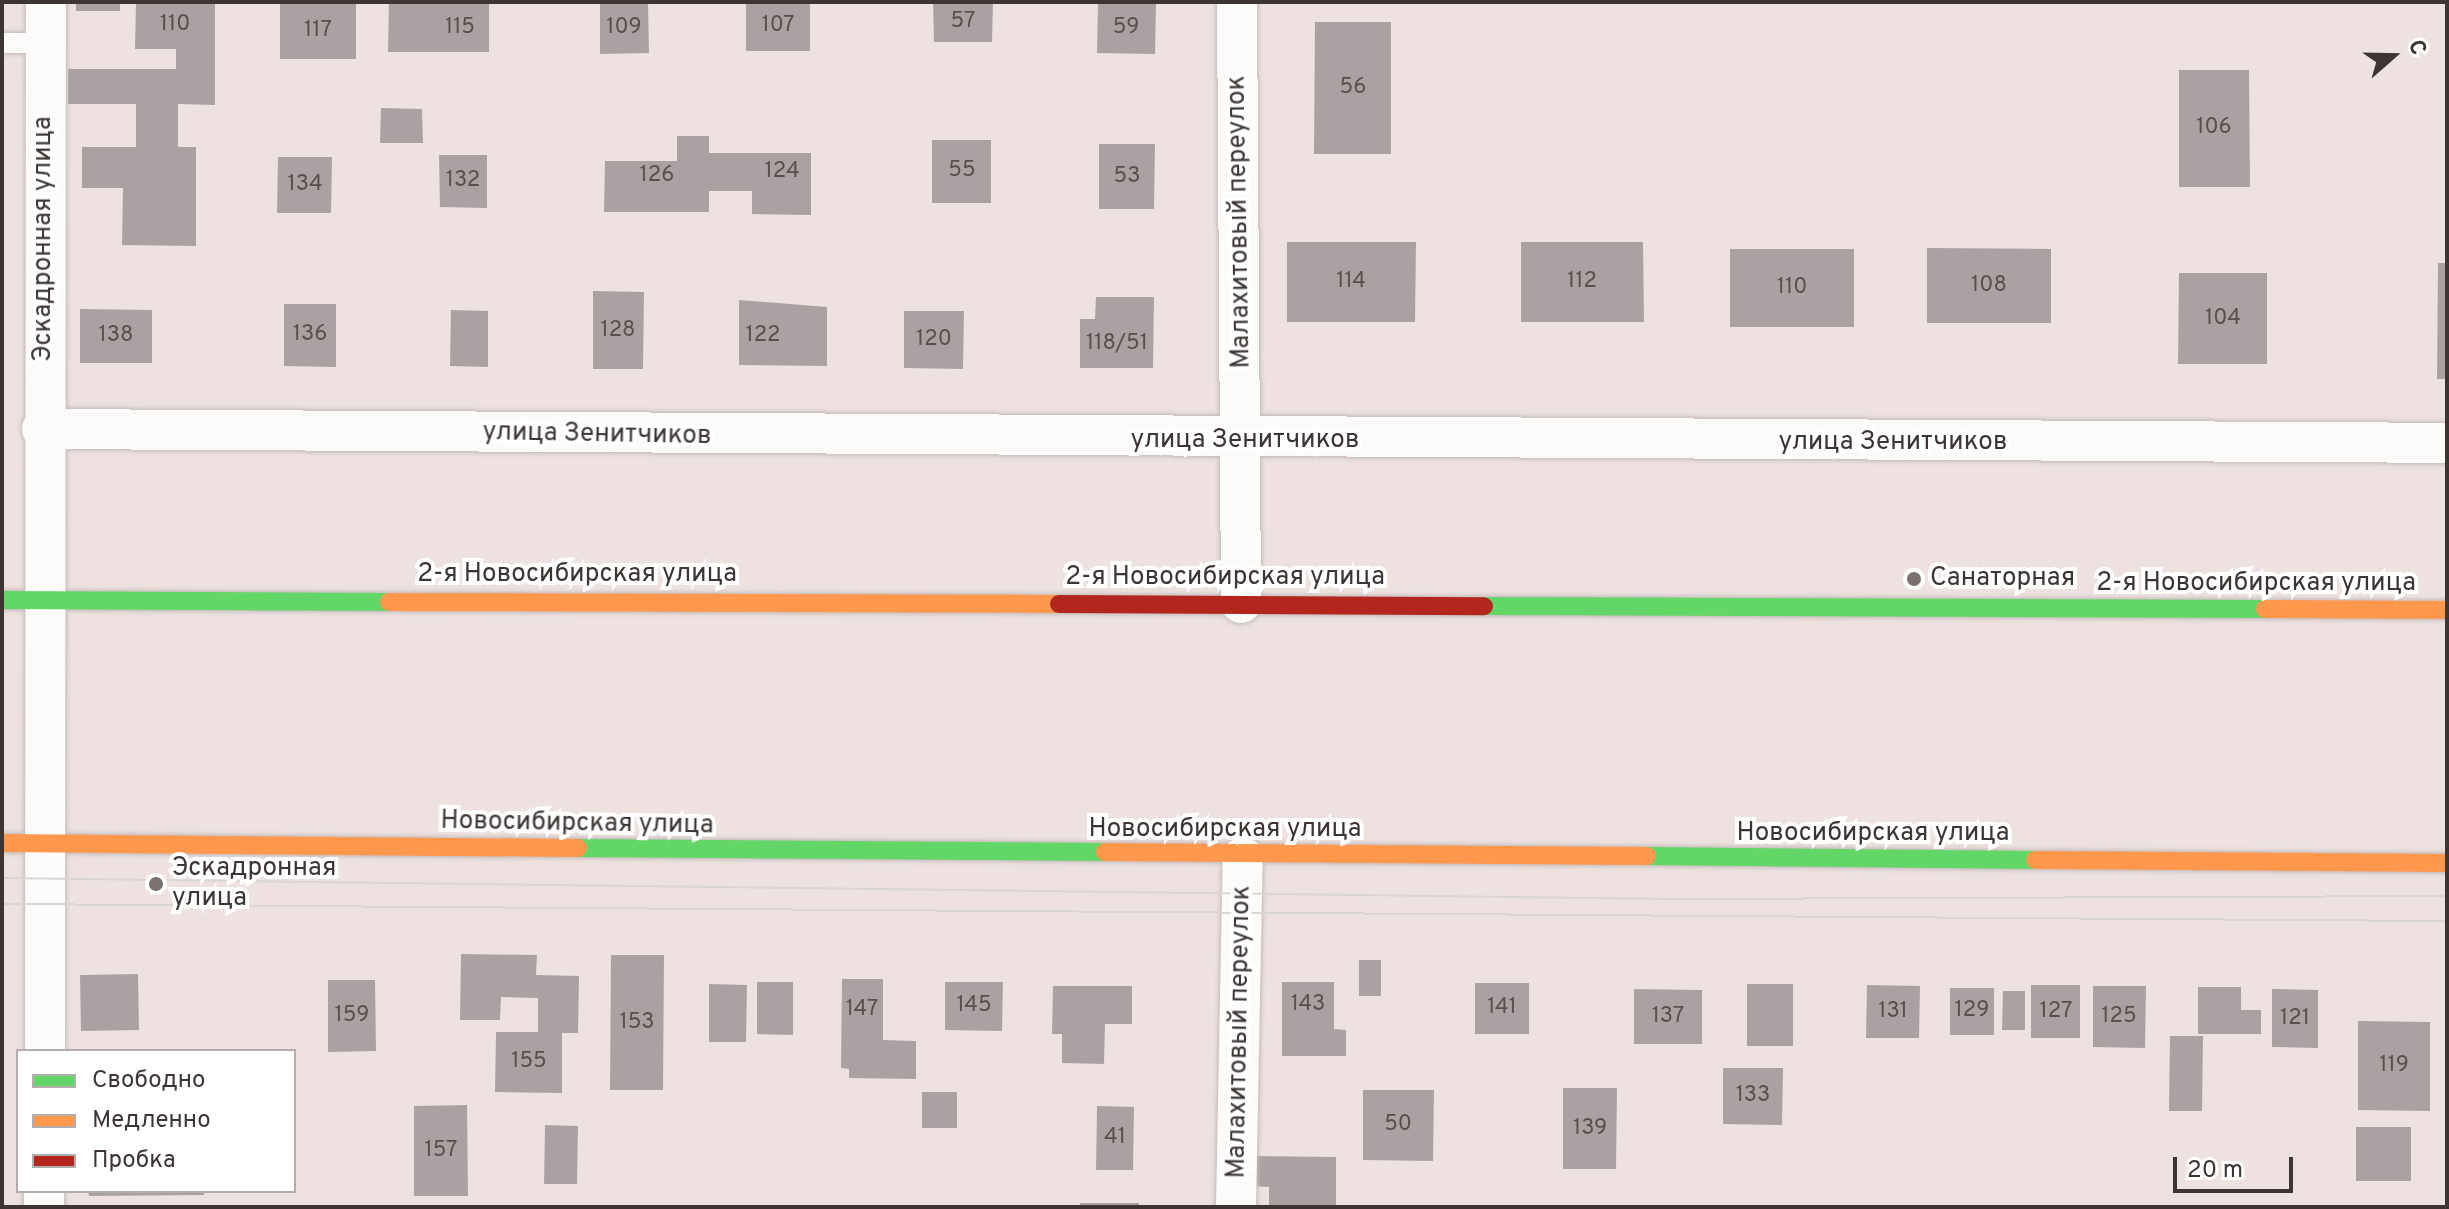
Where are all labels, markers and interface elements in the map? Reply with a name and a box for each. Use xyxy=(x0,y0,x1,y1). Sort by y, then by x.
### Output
house number: 57 xyxy=(951,9,975,35)
house number: 110 xyxy=(160,12,190,38)
house number: 107 xyxy=(761,13,795,39)
house number: 115 xyxy=(445,15,475,41)
house number: 109 xyxy=(606,15,642,41)
house number: 59 xyxy=(1113,15,1139,41)
north arrow xyxy=(2353,16,2433,96)
house number: 117 xyxy=(304,18,332,44)
text: С xyxy=(2401,36,2431,59)
street label: Малахитовый переулок xyxy=(1222,75,1258,369)
house number: 56 xyxy=(1340,75,1366,101)
house number: 106 xyxy=(2196,115,2232,141)
street label: Эскадронная улица xyxy=(28,116,60,362)
house number: 55 xyxy=(948,158,976,184)
house number: 124 xyxy=(764,159,800,185)
house number: 126 xyxy=(640,163,674,189)
house number: 53 xyxy=(1114,164,1140,190)
house number: 132 xyxy=(446,168,480,194)
house number: 134 xyxy=(287,172,323,198)
house number: 114 xyxy=(1336,269,1366,295)
house number: 112 xyxy=(1567,269,1597,295)
house number: 108 xyxy=(1971,273,2007,299)
house number: 110 xyxy=(1777,275,1807,301)
house number: 104 xyxy=(2205,306,2241,332)
house number: 128 xyxy=(600,318,636,344)
house number: 136 xyxy=(293,322,327,348)
house number: 138 xyxy=(99,323,133,349)
house number: 122 xyxy=(745,323,781,349)
house number: 120 xyxy=(916,327,952,353)
house number: 118/51 xyxy=(1086,331,1148,357)
street label: улица Зенитчиков xyxy=(482,417,712,453)
street label: улица Зенитчиков xyxy=(1131,425,1359,457)
street label: улица Зенитчиков xyxy=(1779,427,2007,459)
street label: 2-я Новосибирская улица xyxy=(417,559,737,591)
street label: 2-я Новосибирская улица xyxy=(1065,562,1385,594)
place label: Санаторная xyxy=(1930,563,2075,595)
street label: 2-я Новосибирская улица xyxy=(2096,568,2416,600)
marker: Санаторная xyxy=(1905,570,1923,588)
street label: Новосибирская улица xyxy=(440,806,714,842)
street label: Новосибирская улица xyxy=(1088,814,1362,846)
street label: Новосибирская улица xyxy=(1736,818,2010,850)
place label: Эскадронная улица xyxy=(172,853,336,914)
marker: Эскадронная улица xyxy=(147,875,165,893)
street label: Малахитовый переулок xyxy=(1222,885,1258,1179)
house number: 143 xyxy=(1291,992,1325,1018)
house number: 145 xyxy=(956,993,992,1019)
house number: 141 xyxy=(1487,995,1517,1021)
house number: 147 xyxy=(846,997,878,1023)
house number: 129 xyxy=(1955,998,1989,1024)
house number: 131 xyxy=(1878,999,1908,1025)
house number: 127 xyxy=(2040,999,2072,1025)
house number: 159 xyxy=(335,1003,369,1029)
house number: 137 xyxy=(1652,1004,1684,1030)
house number: 125 xyxy=(2101,1004,2137,1030)
house number: 121 xyxy=(2280,1006,2310,1032)
house number: 153 xyxy=(619,1010,655,1036)
legend xyxy=(16,1049,296,1193)
house number: 155 xyxy=(511,1049,547,1075)
house number: 119 xyxy=(2379,1053,2409,1079)
text: Свободно xyxy=(92,1066,205,1096)
house number: 133 xyxy=(1736,1083,1770,1109)
text: Медленно xyxy=(92,1106,211,1136)
house number: 50 xyxy=(1384,1112,1412,1138)
house number: 139 xyxy=(1573,1116,1607,1142)
house number: 41 xyxy=(1104,1125,1126,1151)
house number: 157 xyxy=(424,1138,458,1164)
scale bar xyxy=(2177,1141,2297,1191)
text: Пробка xyxy=(92,1146,176,1176)
text: 20 m xyxy=(2187,1156,2243,1186)

